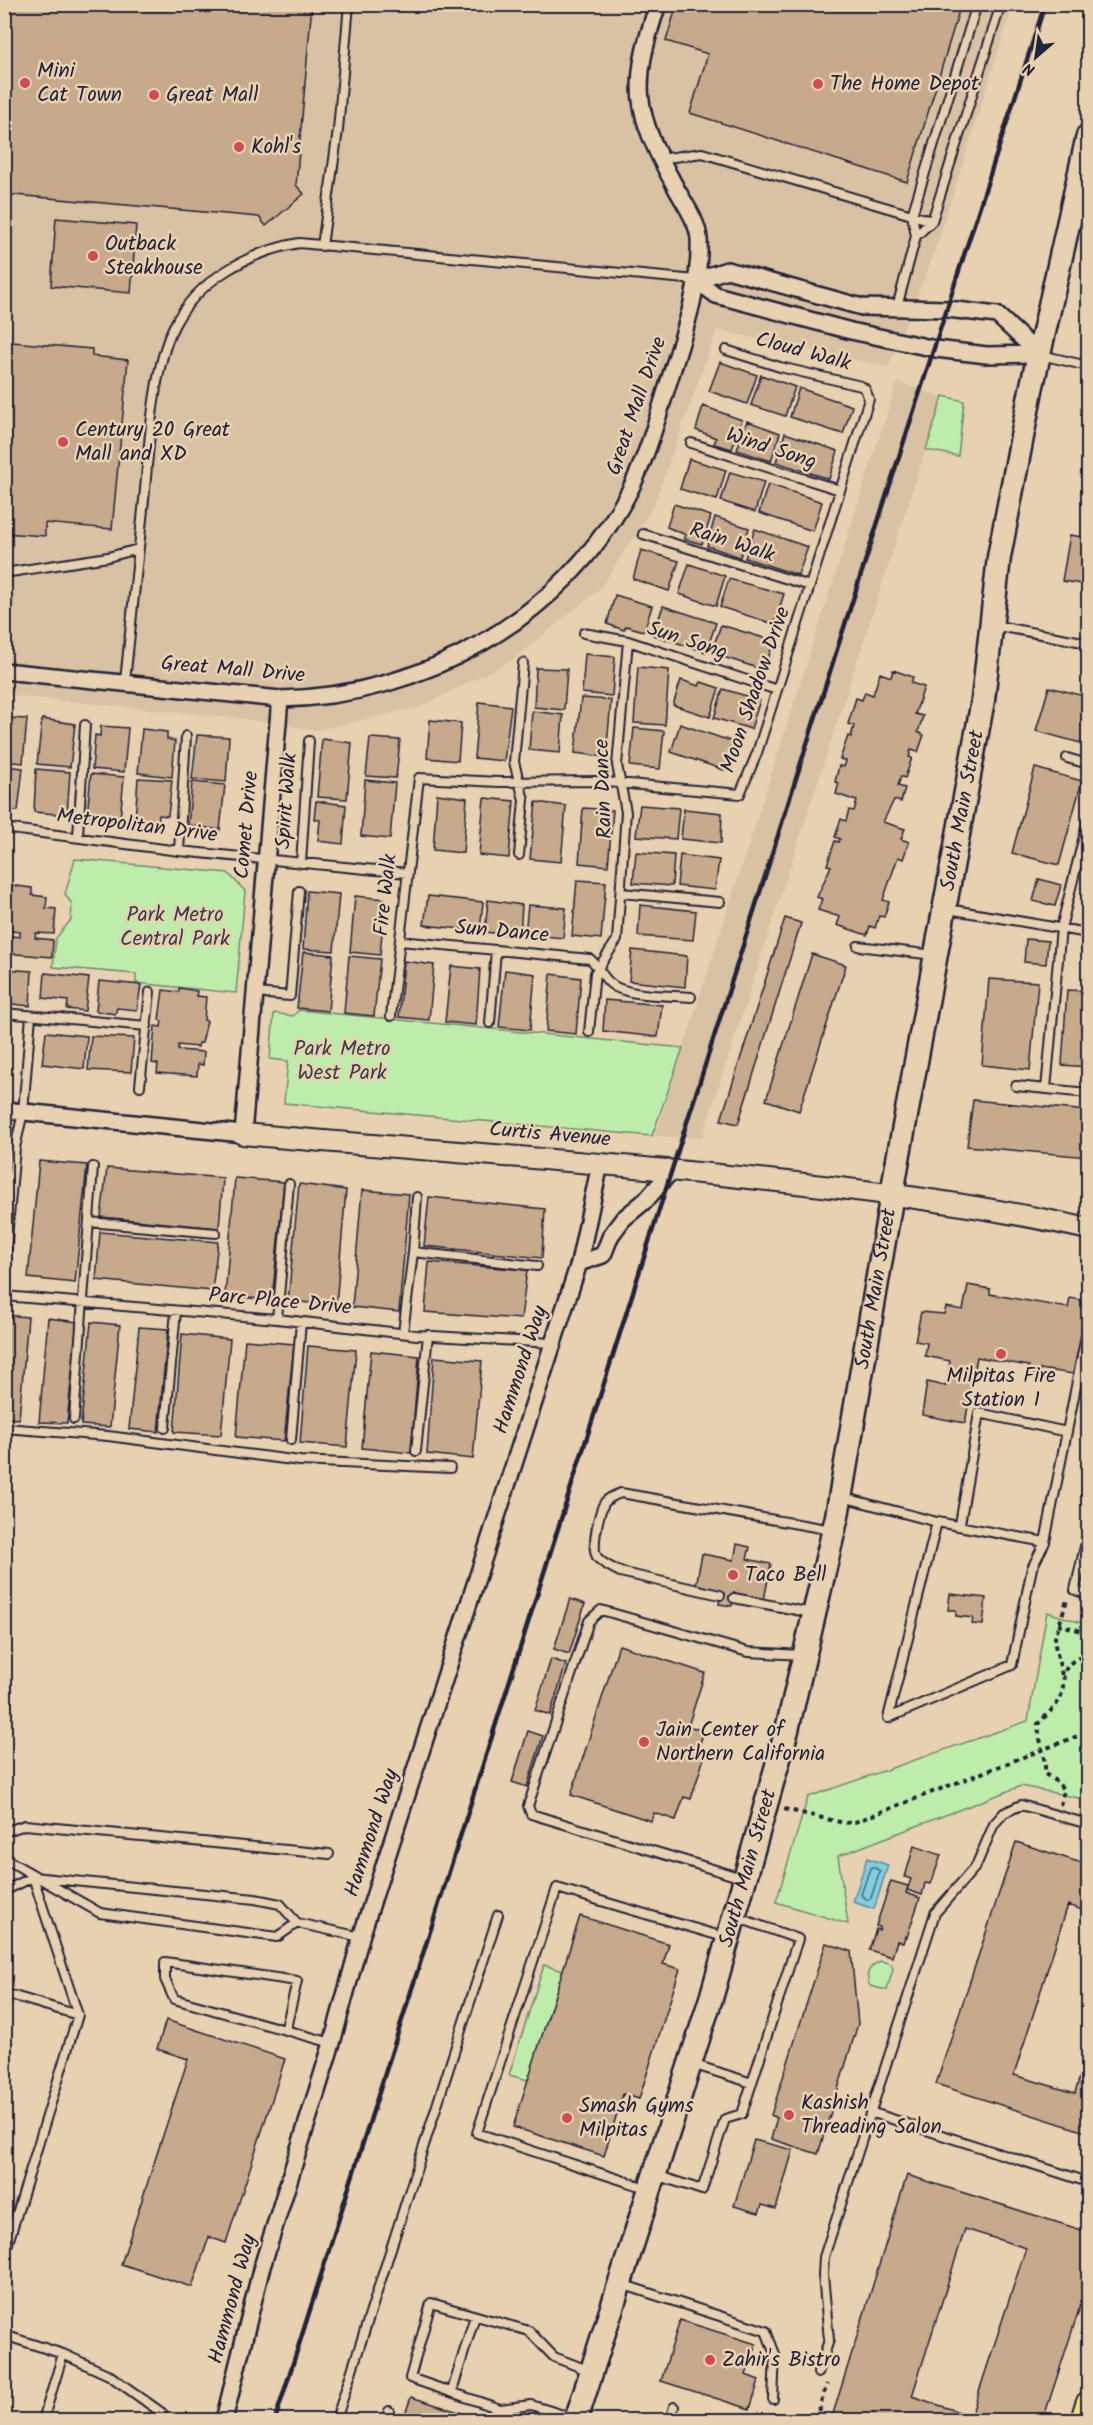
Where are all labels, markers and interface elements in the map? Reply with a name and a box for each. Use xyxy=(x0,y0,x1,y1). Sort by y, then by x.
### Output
north arrow xyxy=(1006,27,1066,87)
place label: Mini Cat Town xyxy=(37,55,122,112)
text: N xyxy=(1019,55,1040,82)
place label: The Home Depot xyxy=(830,68,980,101)
marker: Mini Cat Town xyxy=(18,76,32,90)
marker: The Home Depot xyxy=(811,77,825,91)
place label: Great Mall xyxy=(166,79,258,112)
marker: Great Mall xyxy=(147,88,161,102)
place label: Kohl's xyxy=(251,131,301,164)
marker: Kohl's xyxy=(232,140,246,154)
place label: Outback Steakhouse xyxy=(105,228,203,285)
marker: Outback Steakhouse xyxy=(86,249,100,263)
street label: Cloud Walk xyxy=(752,323,855,381)
street label: Great Mall Drive xyxy=(598,332,676,480)
place label: Century 20 Great Mall and XD xyxy=(75,414,231,471)
street label: Wind Song xyxy=(722,419,820,479)
marker: Century 20 Great Mall and XD xyxy=(56,435,70,449)
street label: Rain Walk xyxy=(685,514,779,572)
street label: Moon Shadow Drive xyxy=(712,602,800,778)
street label: Sun Song xyxy=(643,613,731,669)
street label: Great Mall Drive xyxy=(160,647,307,693)
street label: South Main Street xyxy=(931,727,994,894)
street label: Rain Dance xyxy=(586,738,622,840)
street label: Spirit Walk xyxy=(267,752,307,850)
street label: Comet Drive xyxy=(226,769,268,881)
street label: Metropolitan Drive xyxy=(55,800,220,852)
street label: Fire Walk xyxy=(365,852,407,938)
park label: Park Metro Central Park xyxy=(120,899,230,956)
street label: Sun Dance xyxy=(454,911,551,953)
park label: Park Metro West Park xyxy=(293,1033,391,1090)
street label: Curtis Avenue xyxy=(488,1113,613,1157)
street label: South Main Street xyxy=(846,1205,906,1372)
street label: Parc Place Drive xyxy=(207,1279,353,1325)
street label: Hammond Way xyxy=(485,1301,557,1438)
marker: Milpitas Fire Station 1 xyxy=(994,1347,1008,1361)
place label: Milpitas Fire Station 1 xyxy=(946,1360,1056,1417)
place label: Taco Bell xyxy=(745,1559,826,1592)
marker: Taco Bell xyxy=(726,1568,740,1582)
place label: Jain Center of Northern California xyxy=(656,1714,825,1771)
marker: Jain Center of Northern California xyxy=(637,1735,651,1749)
street label: Hammond Way xyxy=(336,1764,408,1901)
street label: South Main Street xyxy=(710,1784,786,1951)
place label: Kashish Threading Salon xyxy=(801,2087,942,2144)
place label: Smash Gyms Milpitas xyxy=(579,2090,694,2147)
marker: Kashish Threading Salon xyxy=(782,2108,796,2122)
marker: Smash Gyms Milpitas xyxy=(560,2111,574,2125)
street label: Hammond Way xyxy=(200,2230,266,2368)
place label: Zahir's Bistro xyxy=(722,2344,840,2377)
marker: Zahir's Bistro xyxy=(703,2353,717,2367)

